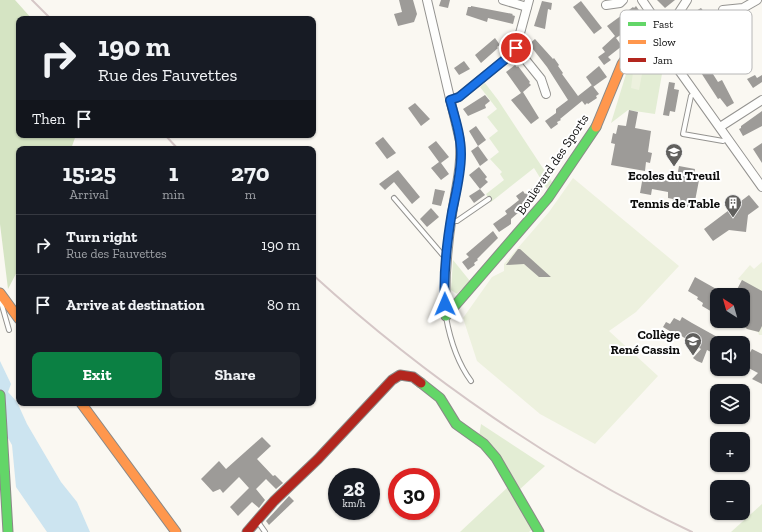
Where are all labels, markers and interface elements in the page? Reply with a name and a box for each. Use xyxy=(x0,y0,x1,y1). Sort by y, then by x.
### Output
legend xyxy=(620,10,752,74)
text: Fast xyxy=(653,18,674,31)
text: 190 m xyxy=(98,30,170,63)
pin xyxy=(499,31,533,65)
icon: right xyxy=(32,32,84,84)
text: Slow xyxy=(653,36,676,49)
icon: arrive xyxy=(505,37,527,59)
text: Jam xyxy=(653,54,673,67)
text: Rue des Fauvettes xyxy=(98,64,237,86)
icon: arrive xyxy=(73,108,95,130)
text: Then xyxy=(32,110,65,128)
street label: Boulevard des Sports xyxy=(513,111,592,217)
school or university icon: Ecoles du Treuil xyxy=(664,142,684,167)
text: 15:25 xyxy=(62,158,116,187)
text: 1 xyxy=(169,158,178,187)
text: 270 xyxy=(231,158,270,187)
place label: Ecoles du Treuil xyxy=(628,168,720,183)
text: Arrival xyxy=(70,187,109,202)
text: min xyxy=(162,187,185,202)
text: m xyxy=(245,187,256,202)
building icon: Tennis de Table xyxy=(723,193,743,218)
place label: Tennis de Table xyxy=(630,196,721,211)
text: Turn right xyxy=(66,228,137,246)
icon: right xyxy=(32,234,54,256)
text: 190 m xyxy=(261,236,300,254)
text: Rue des Fauvettes xyxy=(66,246,167,261)
position arrow xyxy=(424,283,466,325)
north arrow xyxy=(710,288,750,328)
map controls xyxy=(710,288,750,520)
icon: arrive xyxy=(32,294,54,316)
text: Arrive at destination xyxy=(66,296,205,314)
text: 80 m xyxy=(267,296,300,314)
place label: Collège René Cassin xyxy=(611,327,681,357)
school or university icon: Collège René Cassin xyxy=(683,331,703,356)
button: sound xyxy=(710,336,750,376)
button: Exit xyxy=(32,352,162,398)
button: Share xyxy=(170,352,300,398)
button: layers xyxy=(710,384,750,424)
button: + xyxy=(710,432,750,472)
speed limit sign: 30 xyxy=(388,468,440,520)
text: 28 xyxy=(343,477,365,501)
button: − xyxy=(710,480,750,520)
text: km/h xyxy=(343,498,365,510)

